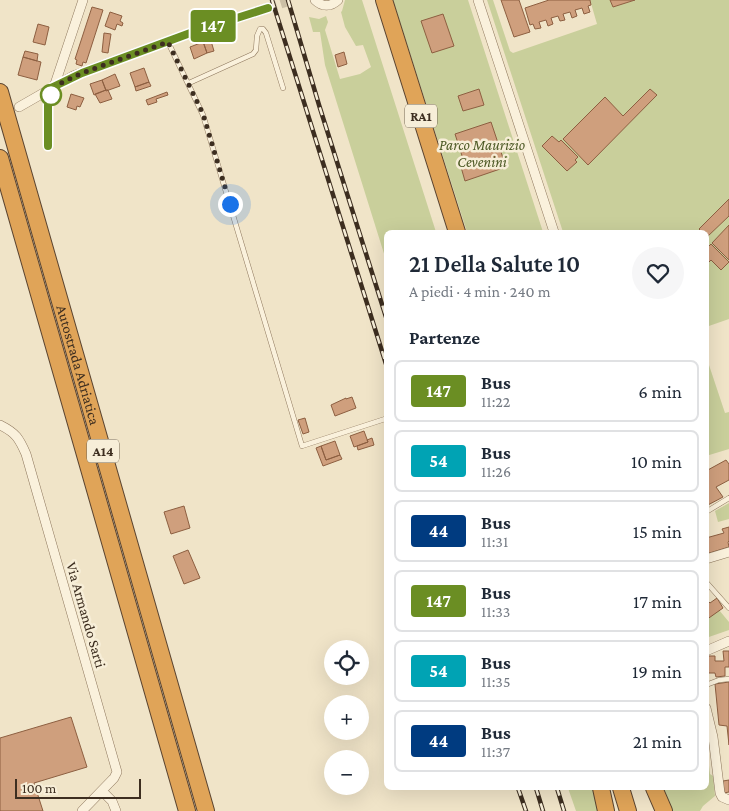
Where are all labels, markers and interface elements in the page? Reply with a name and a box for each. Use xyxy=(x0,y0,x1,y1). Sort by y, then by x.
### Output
line badge: 147 xyxy=(184,10,242,42)
text: 147 xyxy=(201,16,225,36)
unlabelled marker xyxy=(40,84,62,106)
road number: RA1 xyxy=(405,104,437,128)
park label: Parco Maurizio Cevenini xyxy=(439,137,525,170)
your location xyxy=(218,192,243,217)
button: heart xyxy=(632,247,684,299)
text: 21 Della Salute 10 xyxy=(409,250,580,277)
text: A piedi · 4 min · 240 m xyxy=(409,283,551,300)
street label: Autostrada Adriatica xyxy=(53,303,103,427)
text: Partenze xyxy=(409,327,480,348)
text: Bus xyxy=(481,372,511,393)
text: 147 xyxy=(426,381,451,401)
text: 6 min xyxy=(638,381,682,402)
text: 11:22 xyxy=(481,393,510,410)
road number: A14 xyxy=(87,440,119,462)
text: Bus xyxy=(481,442,511,463)
text: 54 xyxy=(429,451,448,471)
text: 10 min xyxy=(631,451,682,472)
text: 11:26 xyxy=(481,463,511,480)
text: Bus xyxy=(481,512,511,533)
text: 44 xyxy=(429,521,448,541)
text: 15 min xyxy=(633,521,682,542)
text: 11:31 xyxy=(481,533,508,550)
street label: Via Armando Sarti xyxy=(63,560,109,670)
text: Bus xyxy=(481,582,511,603)
text: 147 xyxy=(426,591,451,611)
text: 17 min xyxy=(633,591,682,612)
text: 11:33 xyxy=(481,603,510,620)
map controls xyxy=(324,640,369,795)
button: locate xyxy=(324,640,369,685)
text: Bus xyxy=(481,652,511,673)
text: 54 xyxy=(429,661,448,681)
text: 19 min xyxy=(632,661,682,682)
text: 11:35 xyxy=(481,673,510,690)
button: + xyxy=(324,695,369,740)
text: Bus xyxy=(481,722,511,743)
text: 44 xyxy=(429,731,448,751)
text: 21 min xyxy=(633,731,682,752)
text: 11:37 xyxy=(481,743,510,760)
button: − xyxy=(324,750,369,795)
scale bar xyxy=(15,776,141,799)
text: 100 m xyxy=(22,780,56,796)

